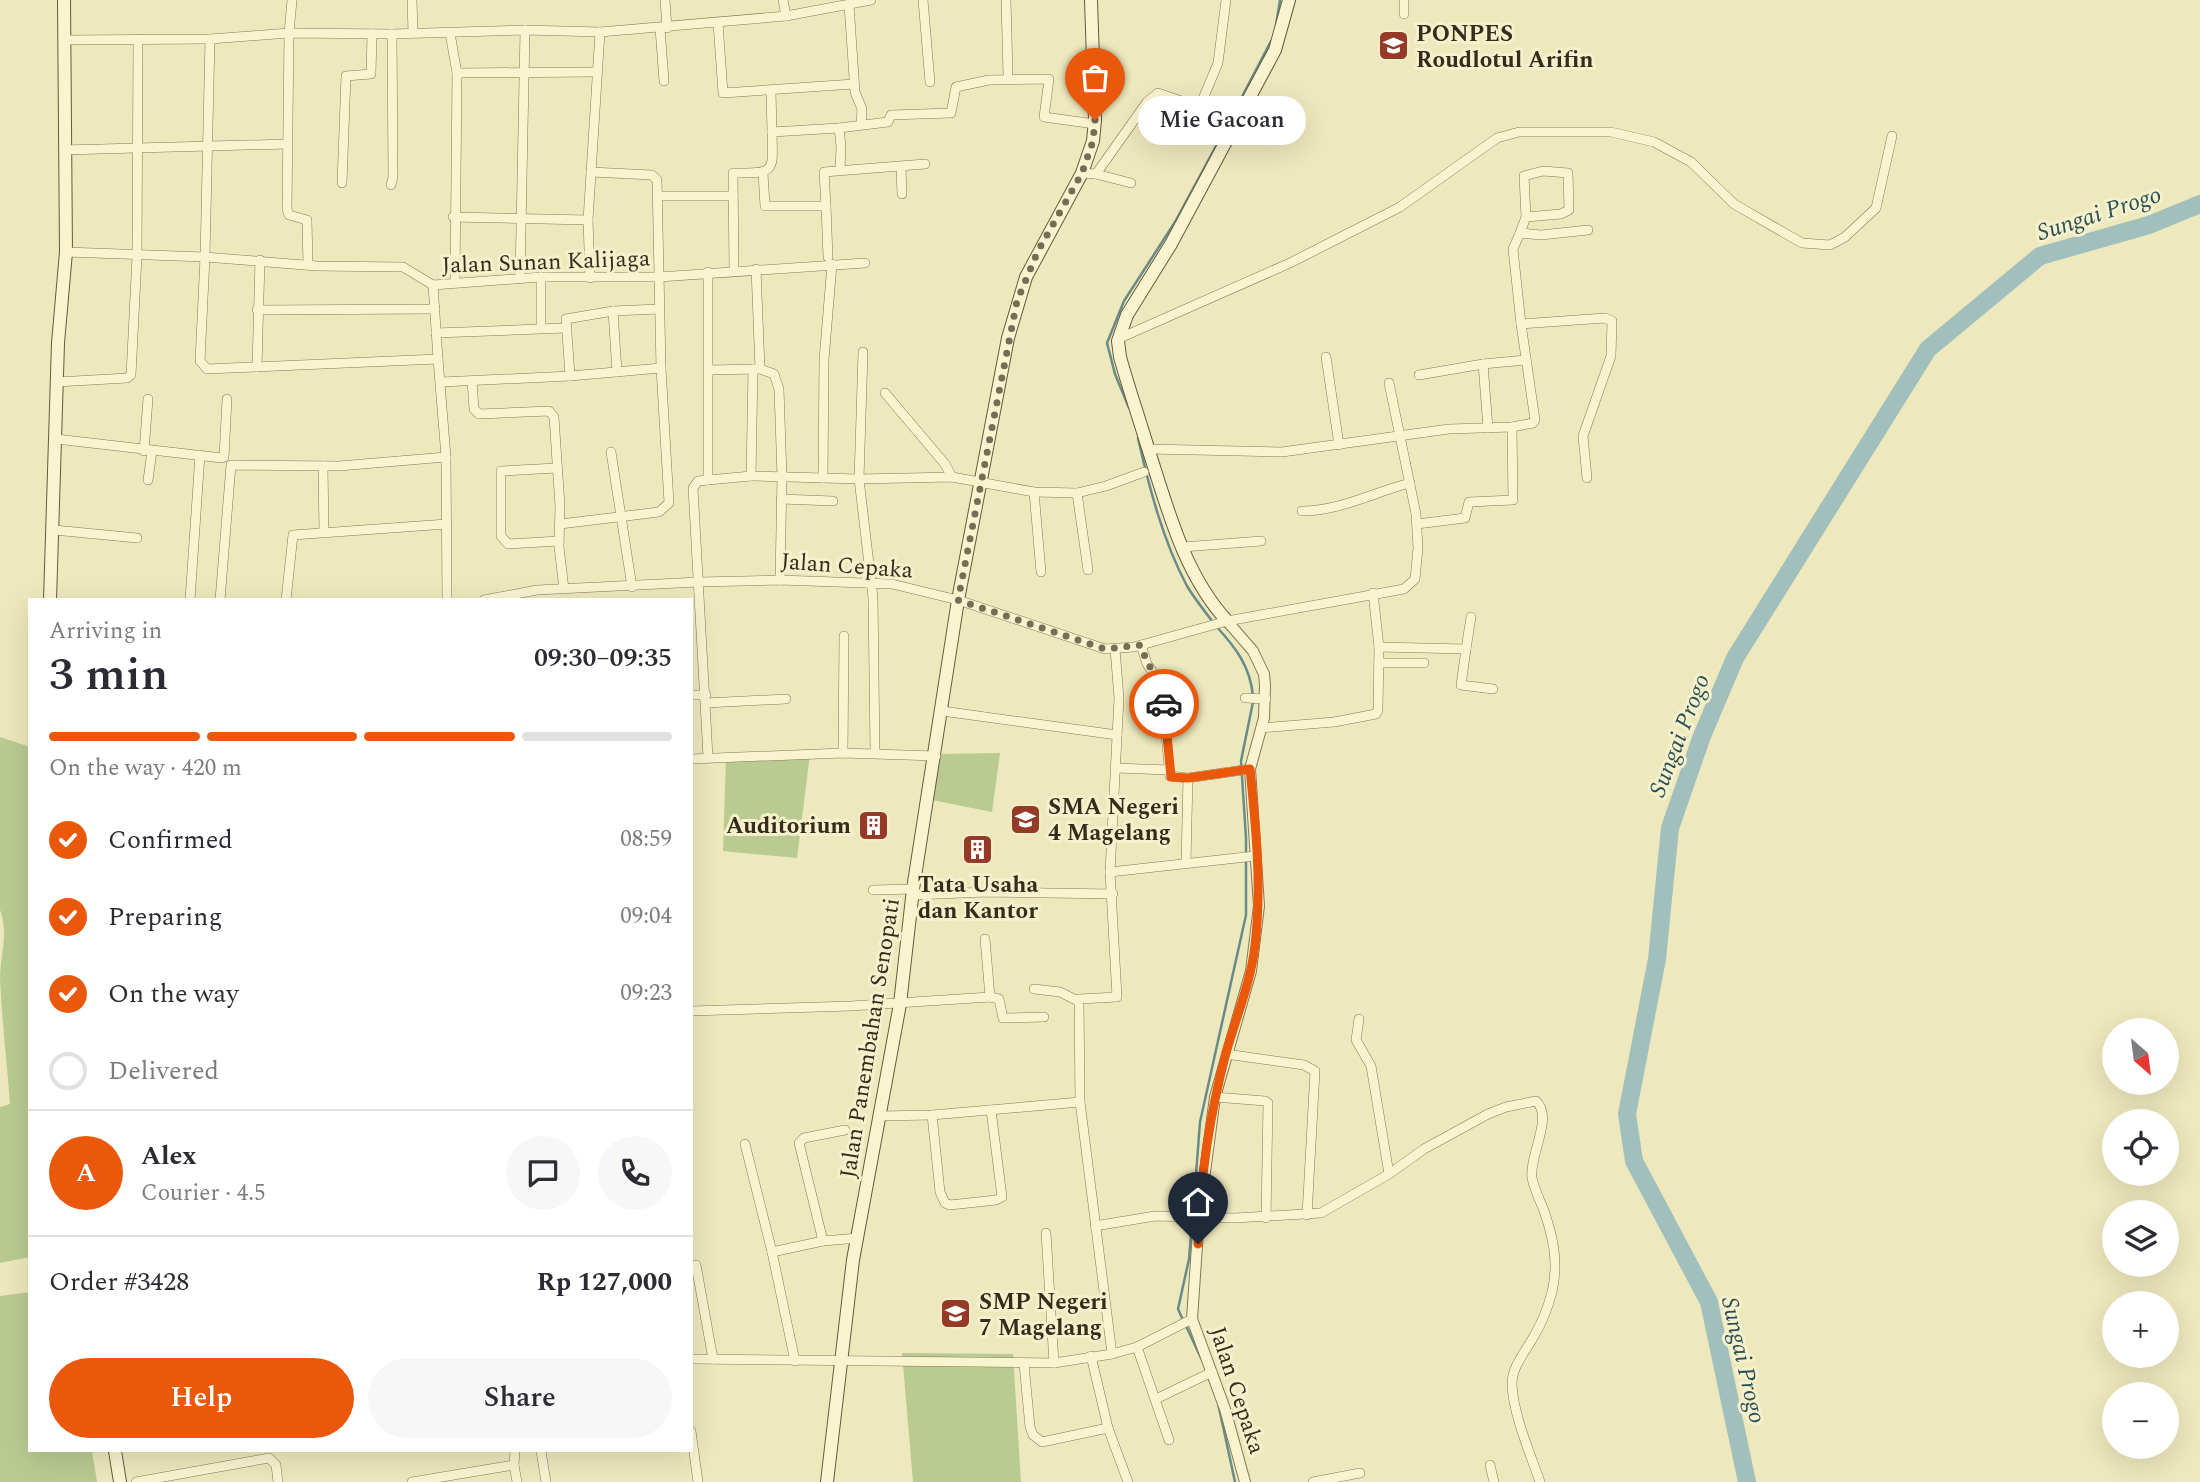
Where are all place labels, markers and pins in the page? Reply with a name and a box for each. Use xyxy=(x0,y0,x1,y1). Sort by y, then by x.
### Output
place label: PONPES Roudlotul Arifin xyxy=(1416,17,1594,78)
school or university icon: PONPES Roudlotul Arifin xyxy=(1376,29,1410,63)
pin xyxy=(1065,48,1125,120)
callout: Mie Gacoan xyxy=(1137,96,1305,144)
place label: SMA Negeri 4 Magelang xyxy=(1048,790,1179,851)
school or university icon: SMA Negeri 4 Magelang xyxy=(1008,802,1042,836)
building icon: Auditorium xyxy=(857,808,891,842)
place label: Auditorium xyxy=(726,809,851,844)
building icon: Tata Usaha dan Kantor xyxy=(961,833,995,867)
place label: Tata Usaha dan Kantor xyxy=(918,868,1038,929)
pin xyxy=(1168,1172,1228,1244)
place label: SMP Negeri 7 Magelang xyxy=(979,1285,1108,1346)
school or university icon: SMP Negeri 7 Magelang xyxy=(939,1297,973,1331)

